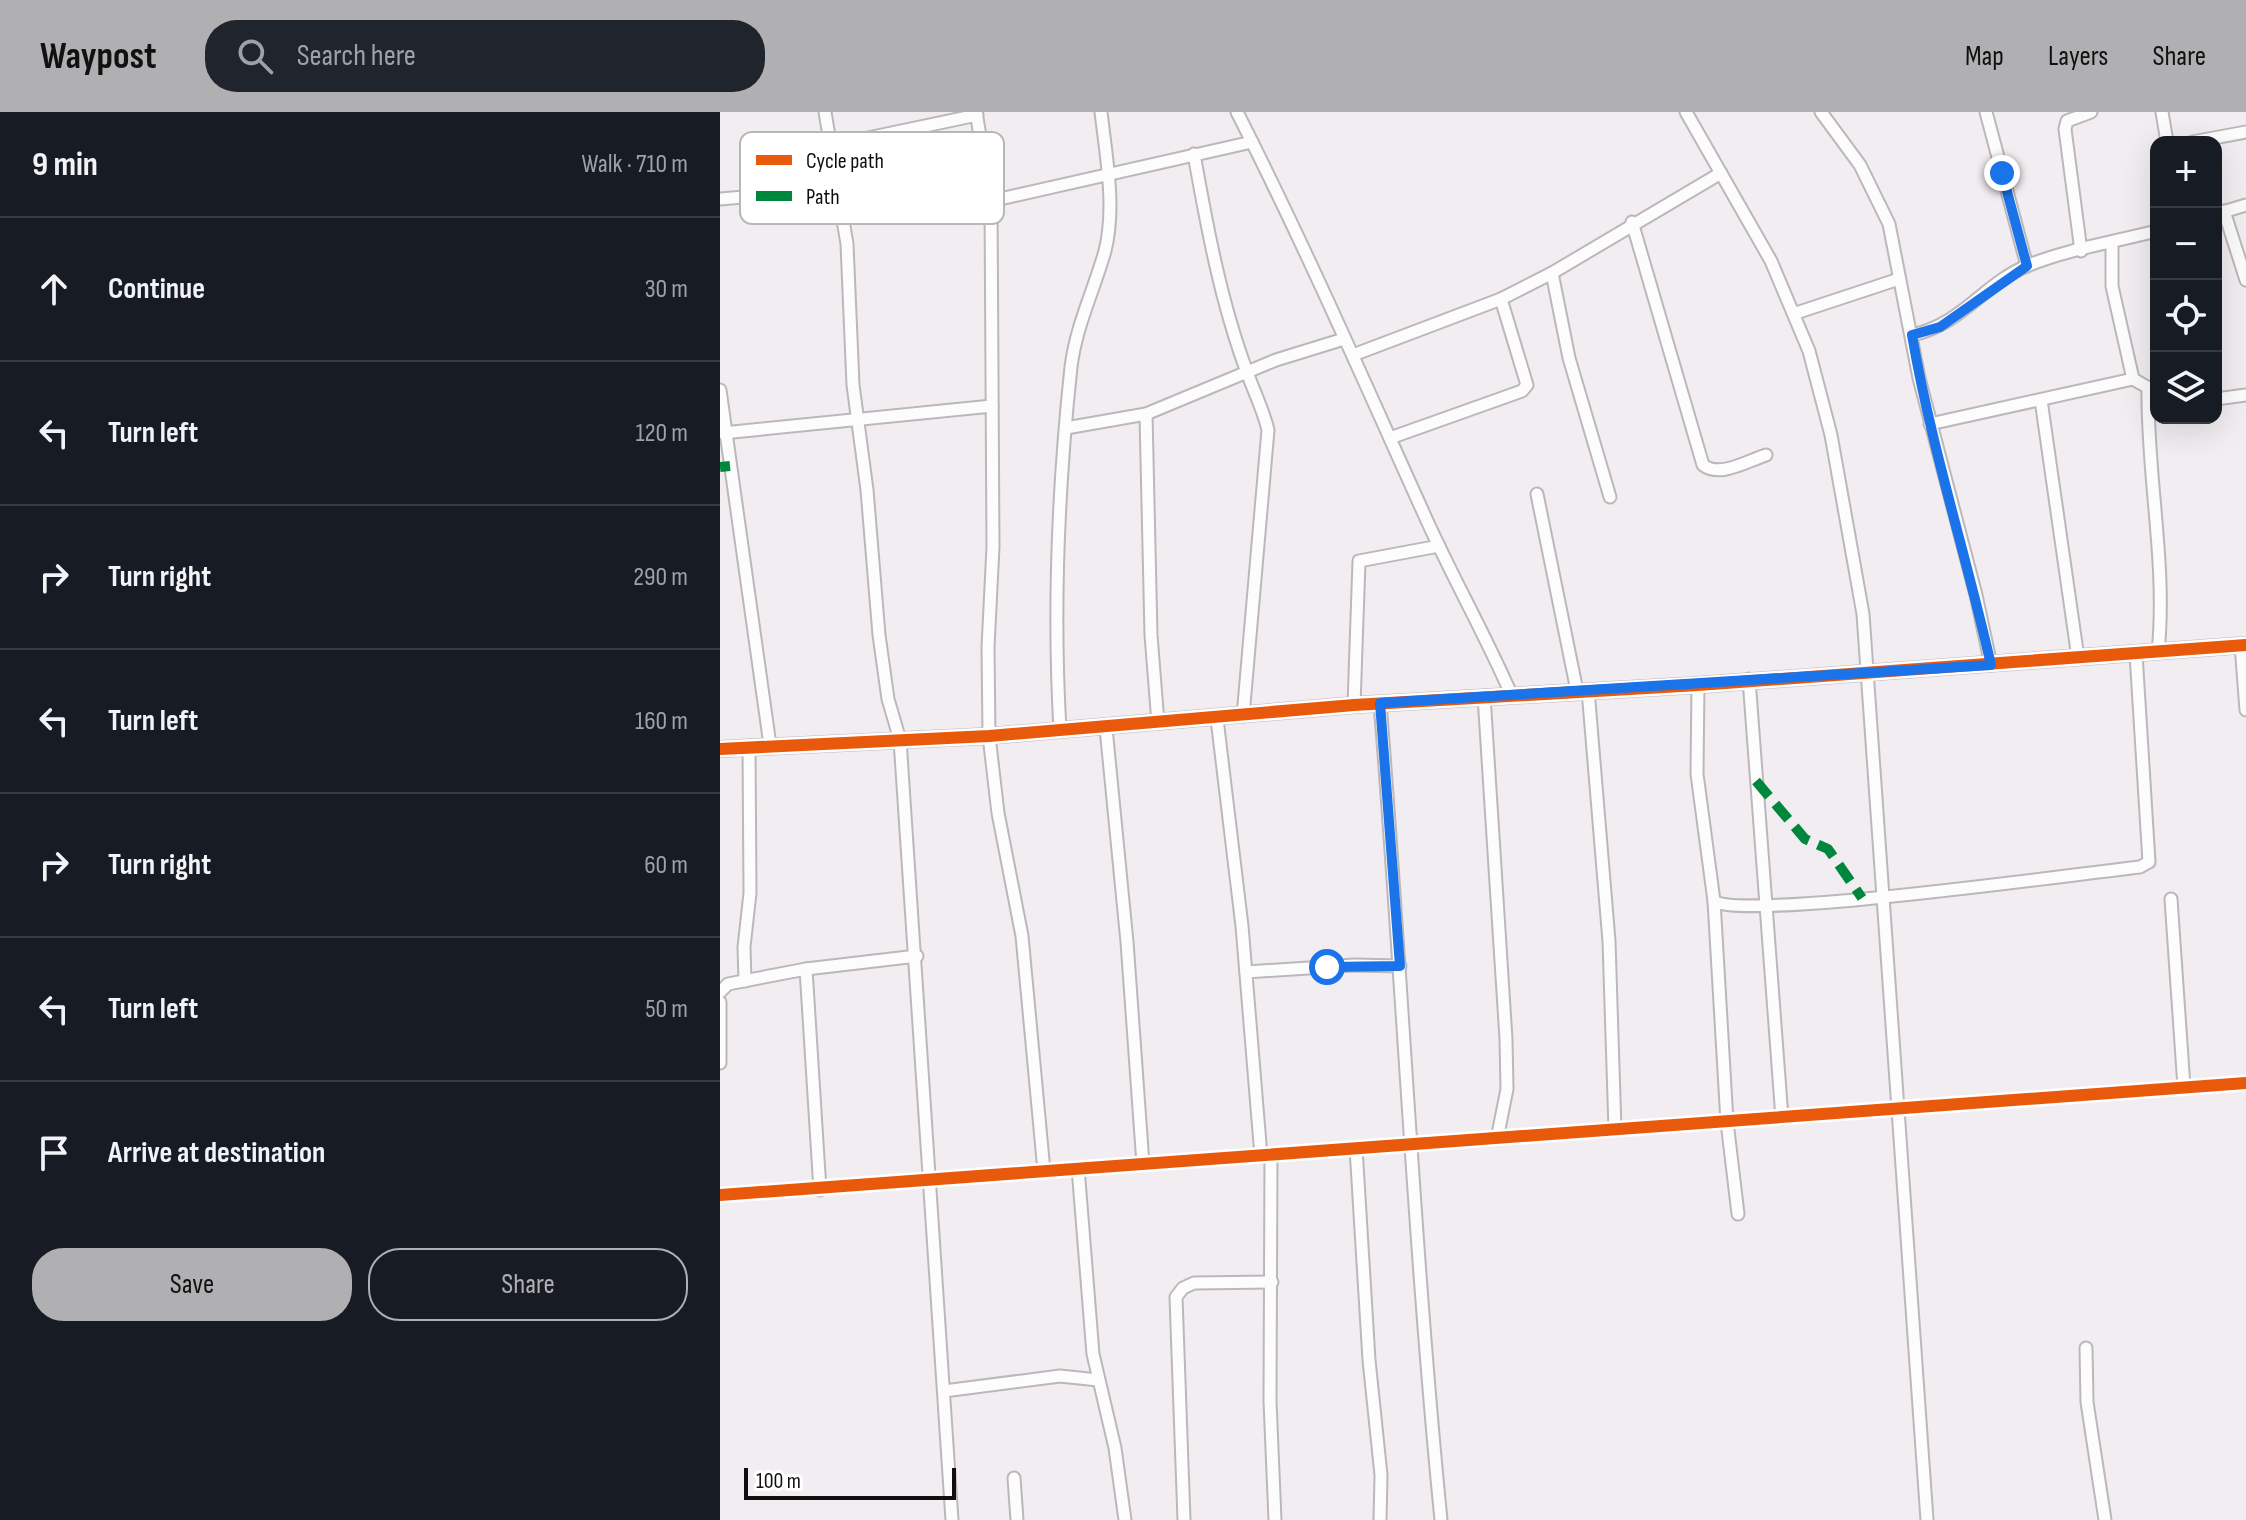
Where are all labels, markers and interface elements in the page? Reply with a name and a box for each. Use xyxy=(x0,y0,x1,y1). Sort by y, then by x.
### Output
search box xyxy=(205,20,765,92)
text: Waypost xyxy=(40,34,157,79)
icon: search xyxy=(233,34,277,78)
text: Search here xyxy=(297,38,416,74)
text: Map xyxy=(1965,40,2004,73)
text: Layers xyxy=(2048,40,2108,73)
text: Share xyxy=(2152,40,2206,73)
legend xyxy=(740,132,1004,224)
map controls xyxy=(2150,136,2222,424)
button: + xyxy=(2150,136,2222,208)
text: 9 min xyxy=(32,144,98,185)
text: Cycle path xyxy=(806,148,884,175)
text: Walk · 710 m xyxy=(582,149,688,180)
route end xyxy=(1984,155,2020,191)
text: Path xyxy=(806,184,840,211)
button: − xyxy=(2150,208,2222,280)
icon: ahead xyxy=(32,267,76,311)
text: Continue xyxy=(108,271,205,307)
text: 30 m xyxy=(645,274,688,305)
button: locate xyxy=(2150,280,2222,352)
button: layers xyxy=(2150,352,2222,424)
icon: left xyxy=(32,411,76,455)
text: Turn left xyxy=(108,415,198,451)
text: 120 m xyxy=(635,418,688,449)
icon: right xyxy=(32,555,76,599)
text: Turn right xyxy=(108,559,211,595)
text: 290 m xyxy=(633,562,688,593)
icon: left xyxy=(32,699,76,743)
text: Turn left xyxy=(108,703,198,739)
text: 160 m xyxy=(635,706,688,737)
icon: right xyxy=(32,843,76,887)
text: Turn right xyxy=(108,847,211,883)
text: 60 m xyxy=(644,850,688,881)
route start xyxy=(1309,949,1345,985)
icon: left xyxy=(32,987,76,1031)
text: Turn left xyxy=(108,991,198,1027)
text: 50 m xyxy=(645,994,688,1025)
icon: arrive xyxy=(32,1131,76,1175)
text: Arrive at destination xyxy=(108,1135,325,1171)
button: Save xyxy=(32,1248,352,1321)
button: Share xyxy=(368,1248,688,1321)
scale bar xyxy=(744,1464,956,1500)
text: 100 m xyxy=(756,1468,801,1495)

